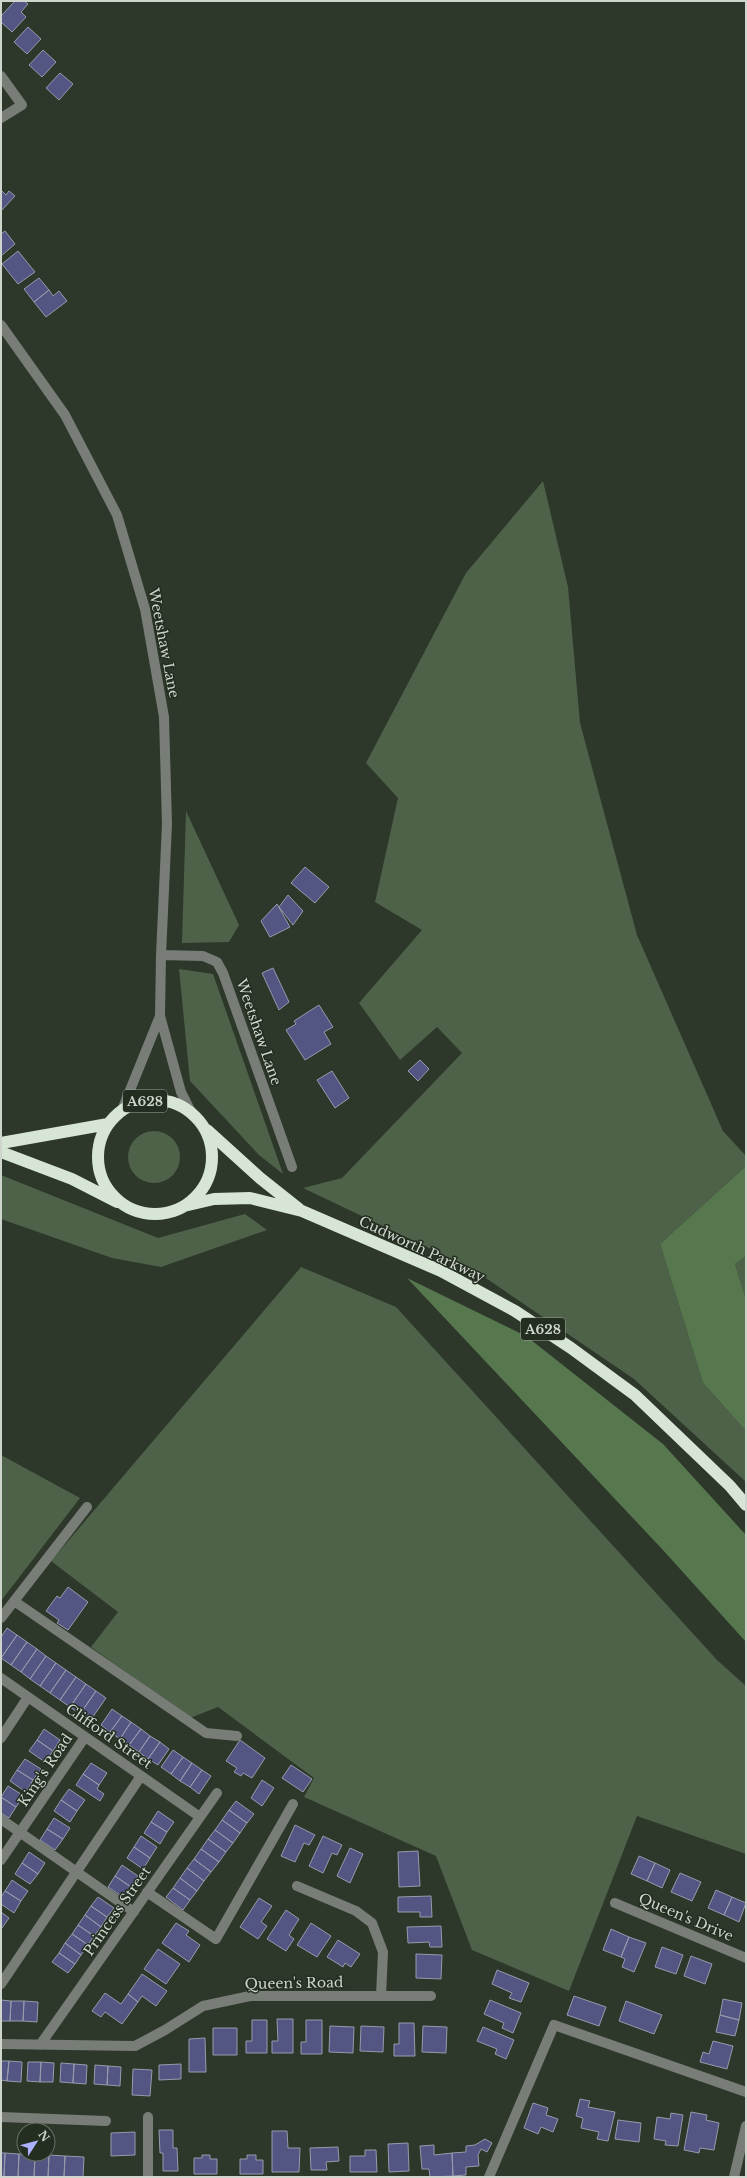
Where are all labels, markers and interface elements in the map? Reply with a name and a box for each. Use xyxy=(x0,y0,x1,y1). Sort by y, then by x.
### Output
street label: Weetshaw Lane xyxy=(144,586,183,699)
street label: Weetshaw Lane xyxy=(232,975,286,1088)
road number: A628 xyxy=(123,1090,167,1112)
street label: Cudworth Parkway xyxy=(356,1212,488,1286)
road number: A628 xyxy=(521,1318,565,1340)
street label: Clifford Street xyxy=(62,1699,156,1773)
street label: King's Road xyxy=(14,1730,76,1810)
street label: Princess Street xyxy=(79,1862,155,1959)
street label: Queen's Drive xyxy=(636,1889,736,1945)
street label: Queen's Road xyxy=(245,1973,344,1993)
north arrow xyxy=(16,2122,56,2162)
text: N xyxy=(35,2128,53,2145)

